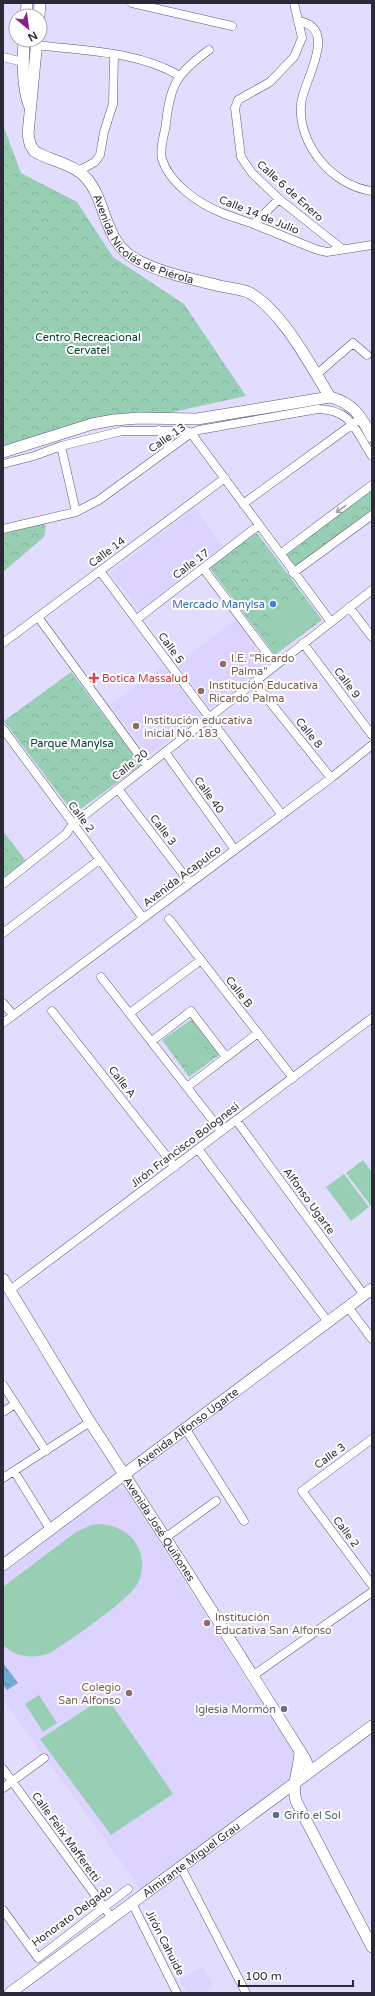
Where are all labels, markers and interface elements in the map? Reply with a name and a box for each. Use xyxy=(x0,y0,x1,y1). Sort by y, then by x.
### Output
north arrow xyxy=(8,8,48,48)
text: N xyxy=(26,28,40,44)
street label: Calle 6 de Enero xyxy=(254,158,326,224)
street label: Avenida Nicolás de Piérola xyxy=(91,192,195,286)
street label: Calle 14 de Julio xyxy=(217,193,301,237)
park label: Centro Recreacional Cervatel xyxy=(35,331,141,357)
street label: Calle 13 xyxy=(146,421,188,455)
one-way arrow xyxy=(335,505,346,513)
street label: Calle 14 xyxy=(86,534,128,570)
street label: Calle 17 xyxy=(170,546,212,582)
place label: Mercado Manylsa xyxy=(172,598,265,611)
marker: Mercado Manylsa xyxy=(268,599,278,609)
street label: Calle 5 xyxy=(155,630,187,666)
place label: I.E. "Ricardo Palma" xyxy=(231,652,295,678)
marker: I.E. "Ricardo Palma" xyxy=(218,659,228,669)
street label: Calle 9 xyxy=(331,665,363,701)
place label: Botica Massalud xyxy=(102,672,188,685)
marker: Botica Massalud xyxy=(89,673,99,683)
place label: Institución Educativa Ricardo Palma xyxy=(209,679,318,705)
marker: Institución Educativa Ricardo Palma xyxy=(196,686,206,696)
place label: Institución educativa inicial No. 183 xyxy=(144,714,252,740)
street label: Calle 8 xyxy=(293,715,325,751)
marker: Institución educativa inicial No. 183 xyxy=(131,721,141,731)
park label: Parque Manylsa xyxy=(30,737,114,750)
street label: Calle 20 xyxy=(109,747,151,783)
street label: Calle 40 xyxy=(191,774,227,816)
street label: Calle 2 xyxy=(65,799,97,835)
street label: Calle 3 xyxy=(147,812,179,848)
street label: Avenida Acapulco xyxy=(140,842,224,910)
street label: Calle B xyxy=(223,974,255,1010)
street label: Calle A xyxy=(106,1064,138,1100)
street label: Jirón Francisco Bolognesi xyxy=(128,1100,242,1190)
street label: Alfonso Ugarte xyxy=(281,1165,337,1237)
street label: Avenida Alfonso Ugarte xyxy=(134,1385,241,1470)
street label: Calle 3 xyxy=(312,1440,348,1472)
street label: Avenida José Quiñones xyxy=(121,1475,198,1584)
street label: Calle 2 xyxy=(330,1514,362,1550)
place label: Institución Educativa San Alfonso xyxy=(215,1611,332,1637)
marker: Institución Educativa San Alfonso xyxy=(202,1618,212,1628)
place label: Colegio San Alfonso xyxy=(58,1681,121,1707)
marker: Colegio San Alfonso xyxy=(124,1688,134,1698)
place label: Iglesia Mormón xyxy=(195,1703,276,1716)
marker: Iglesia Mormón xyxy=(279,1704,289,1714)
street label: Calle Felix Mafferetti xyxy=(29,1790,103,1884)
place label: Grifo el Sol xyxy=(284,1809,341,1822)
marker: Grifo el Sol xyxy=(271,1810,281,1820)
street label: Almirante Miguel Grau xyxy=(140,1819,242,1900)
street label: Honorato Delgado xyxy=(29,1882,115,1949)
street label: Jirón Cahuide xyxy=(143,1908,187,1978)
scale bar xyxy=(239,1962,353,1988)
text: 100 m xyxy=(245,1969,282,1983)

